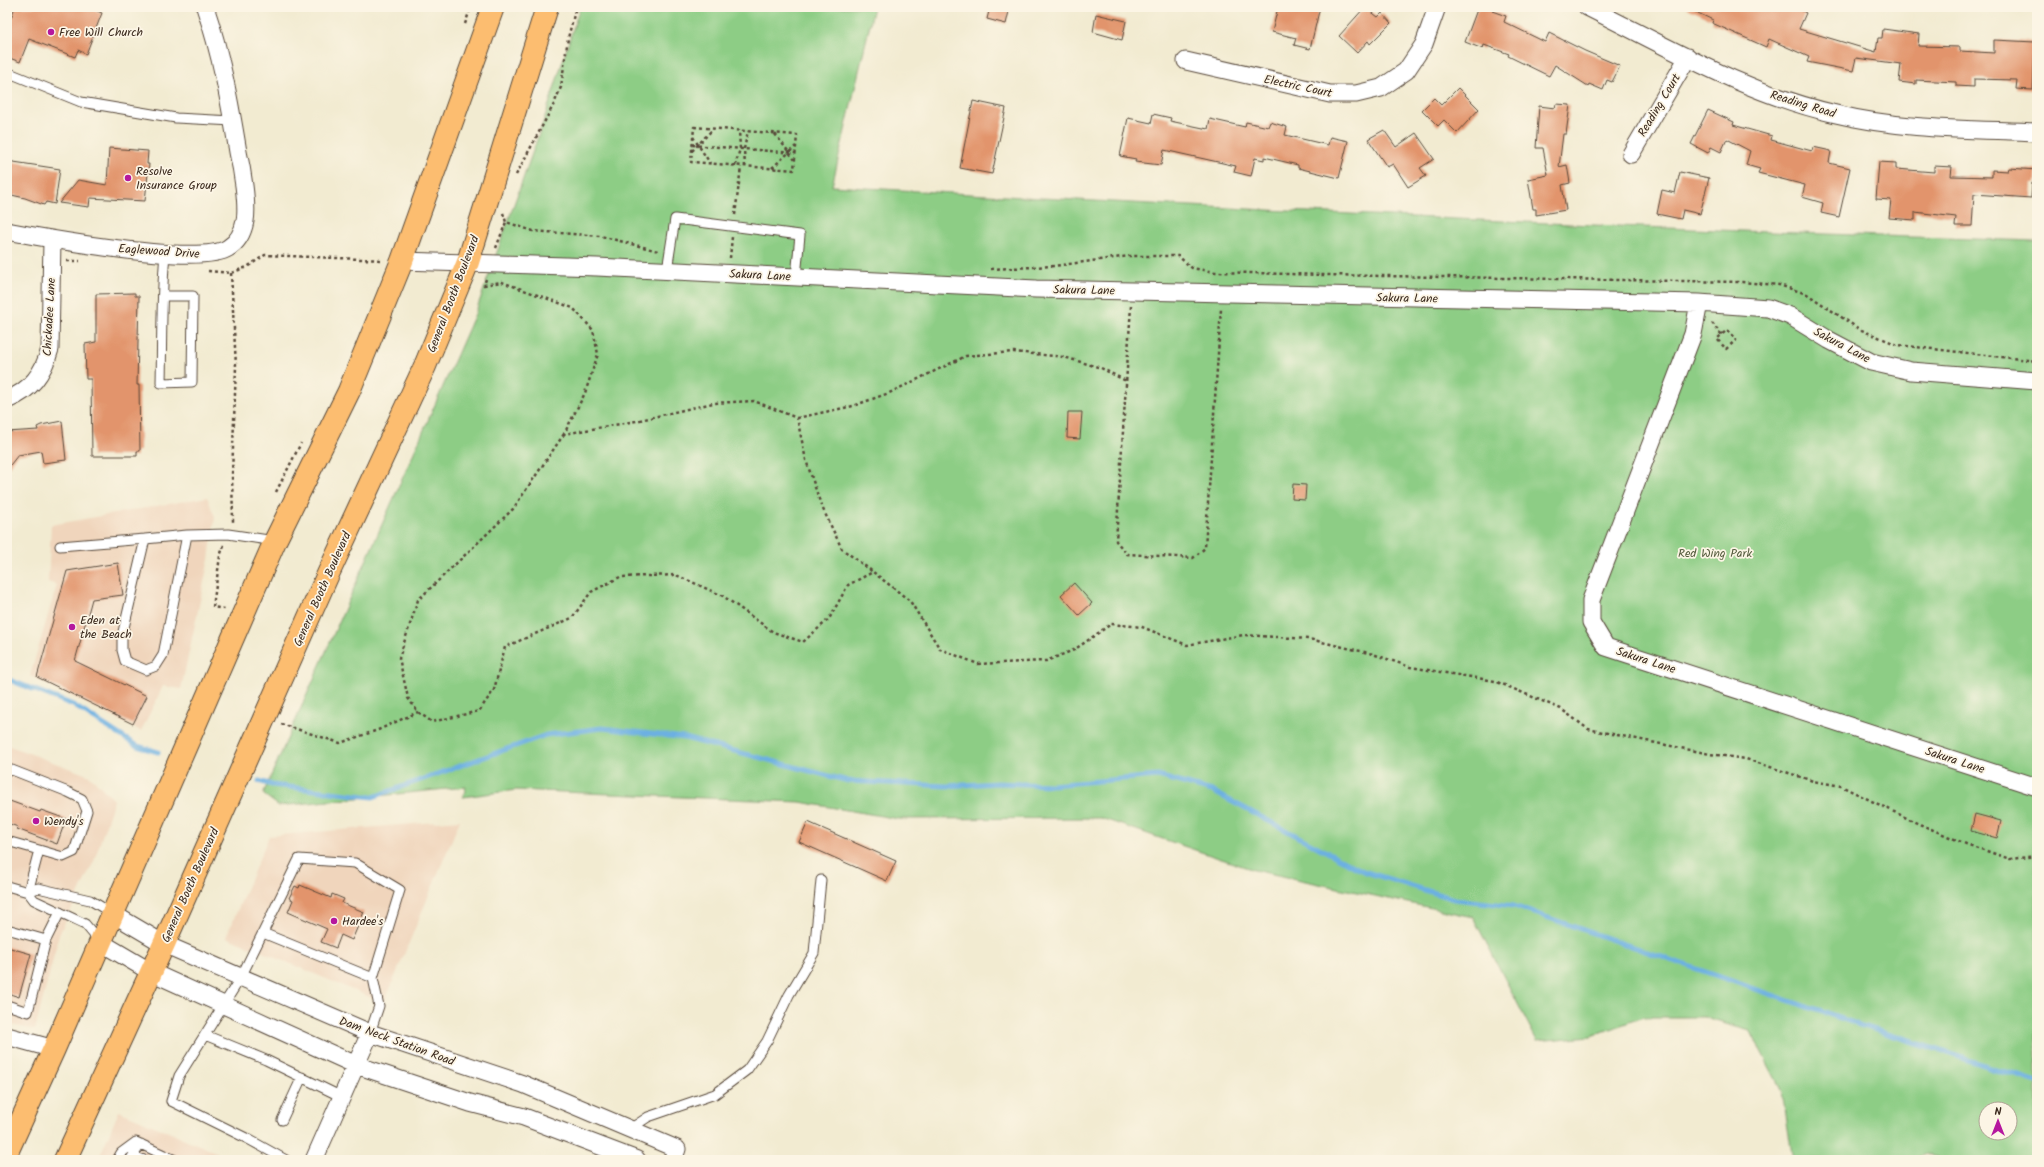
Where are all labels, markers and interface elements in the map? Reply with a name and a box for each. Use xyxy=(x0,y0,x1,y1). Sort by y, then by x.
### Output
place label: Free Will Church xyxy=(59,23,143,42)
marker: Free Will Church xyxy=(46,27,56,37)
street label: Electric Court xyxy=(1262,70,1334,103)
street label: Reading Court xyxy=(1633,70,1686,140)
street label: Reading Road xyxy=(1768,85,1839,124)
place label: Resolve Insurance Group xyxy=(136,162,217,195)
marker: Resolve Insurance Group xyxy=(123,173,133,183)
street label: General Booth Boulevard xyxy=(422,232,485,356)
street label: Eaglewood Drive xyxy=(118,239,201,264)
street label: Sakura Lane xyxy=(729,264,792,287)
street label: Chickadee Lane xyxy=(38,277,61,357)
street label: Sakura Lane xyxy=(1053,280,1116,301)
street label: Sakura Lane xyxy=(1376,288,1439,309)
street label: Sakura Lane xyxy=(1810,323,1874,369)
street label: General Booth Boulevard xyxy=(289,528,357,650)
park label: Red Wing Park xyxy=(1678,544,1752,563)
place label: Eden at the Beach xyxy=(80,611,132,644)
marker: Eden at the Beach xyxy=(67,622,77,632)
street label: Sakura Lane xyxy=(1614,642,1679,679)
street label: Sakura Lane xyxy=(1923,742,1988,779)
place label: Wendy's xyxy=(44,812,84,831)
marker: Wendy's xyxy=(31,816,41,826)
street label: General Booth Boulevard xyxy=(157,824,225,946)
place label: Hardee's xyxy=(342,912,383,931)
marker: Hardee's xyxy=(329,916,339,926)
street label: Dam Neck Station Road xyxy=(336,1012,458,1072)
north arrow xyxy=(1978,1101,2018,1141)
text: N xyxy=(1995,1103,2002,1121)

